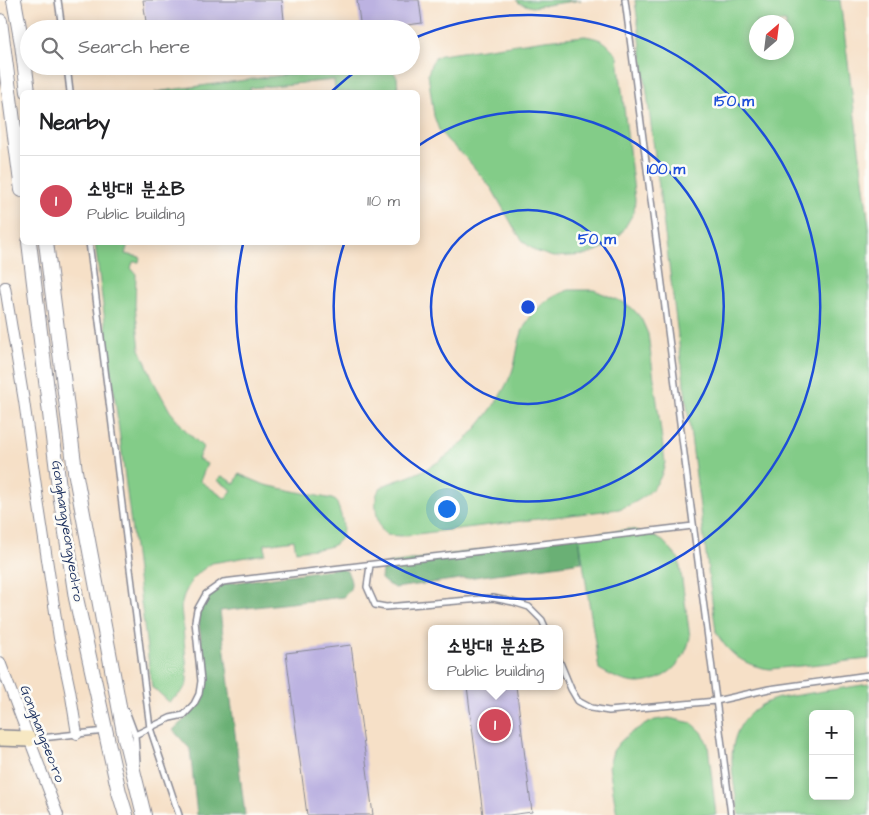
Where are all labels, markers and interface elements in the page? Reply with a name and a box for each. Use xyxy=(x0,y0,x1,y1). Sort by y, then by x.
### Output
north arrow xyxy=(749,15,794,60)
search box xyxy=(20,20,420,75)
icon: search xyxy=(38,34,66,62)
text: Search here xyxy=(78,34,190,61)
text: 150 m xyxy=(714,91,754,112)
text: Nearby xyxy=(40,108,110,137)
text: 100 m xyxy=(647,159,686,180)
text: 소방대 분소B xyxy=(87,176,185,203)
text: 1 xyxy=(55,190,57,212)
text: 110 m xyxy=(367,190,400,212)
text: Public building xyxy=(87,203,185,225)
text: 50 m xyxy=(578,229,616,250)
centre of rings xyxy=(519,298,537,316)
street label: Gonghangyeongyeol-ro xyxy=(46,459,88,603)
your location xyxy=(434,496,460,522)
popup xyxy=(428,625,563,690)
text: 소방대 분소B xyxy=(447,633,544,660)
text: Public building xyxy=(447,660,544,682)
street label: Gonghangseo-ro xyxy=(14,683,70,786)
pin: 1 xyxy=(479,706,511,744)
map controls xyxy=(809,710,854,800)
button: + xyxy=(809,710,854,755)
button: − xyxy=(809,755,854,800)

